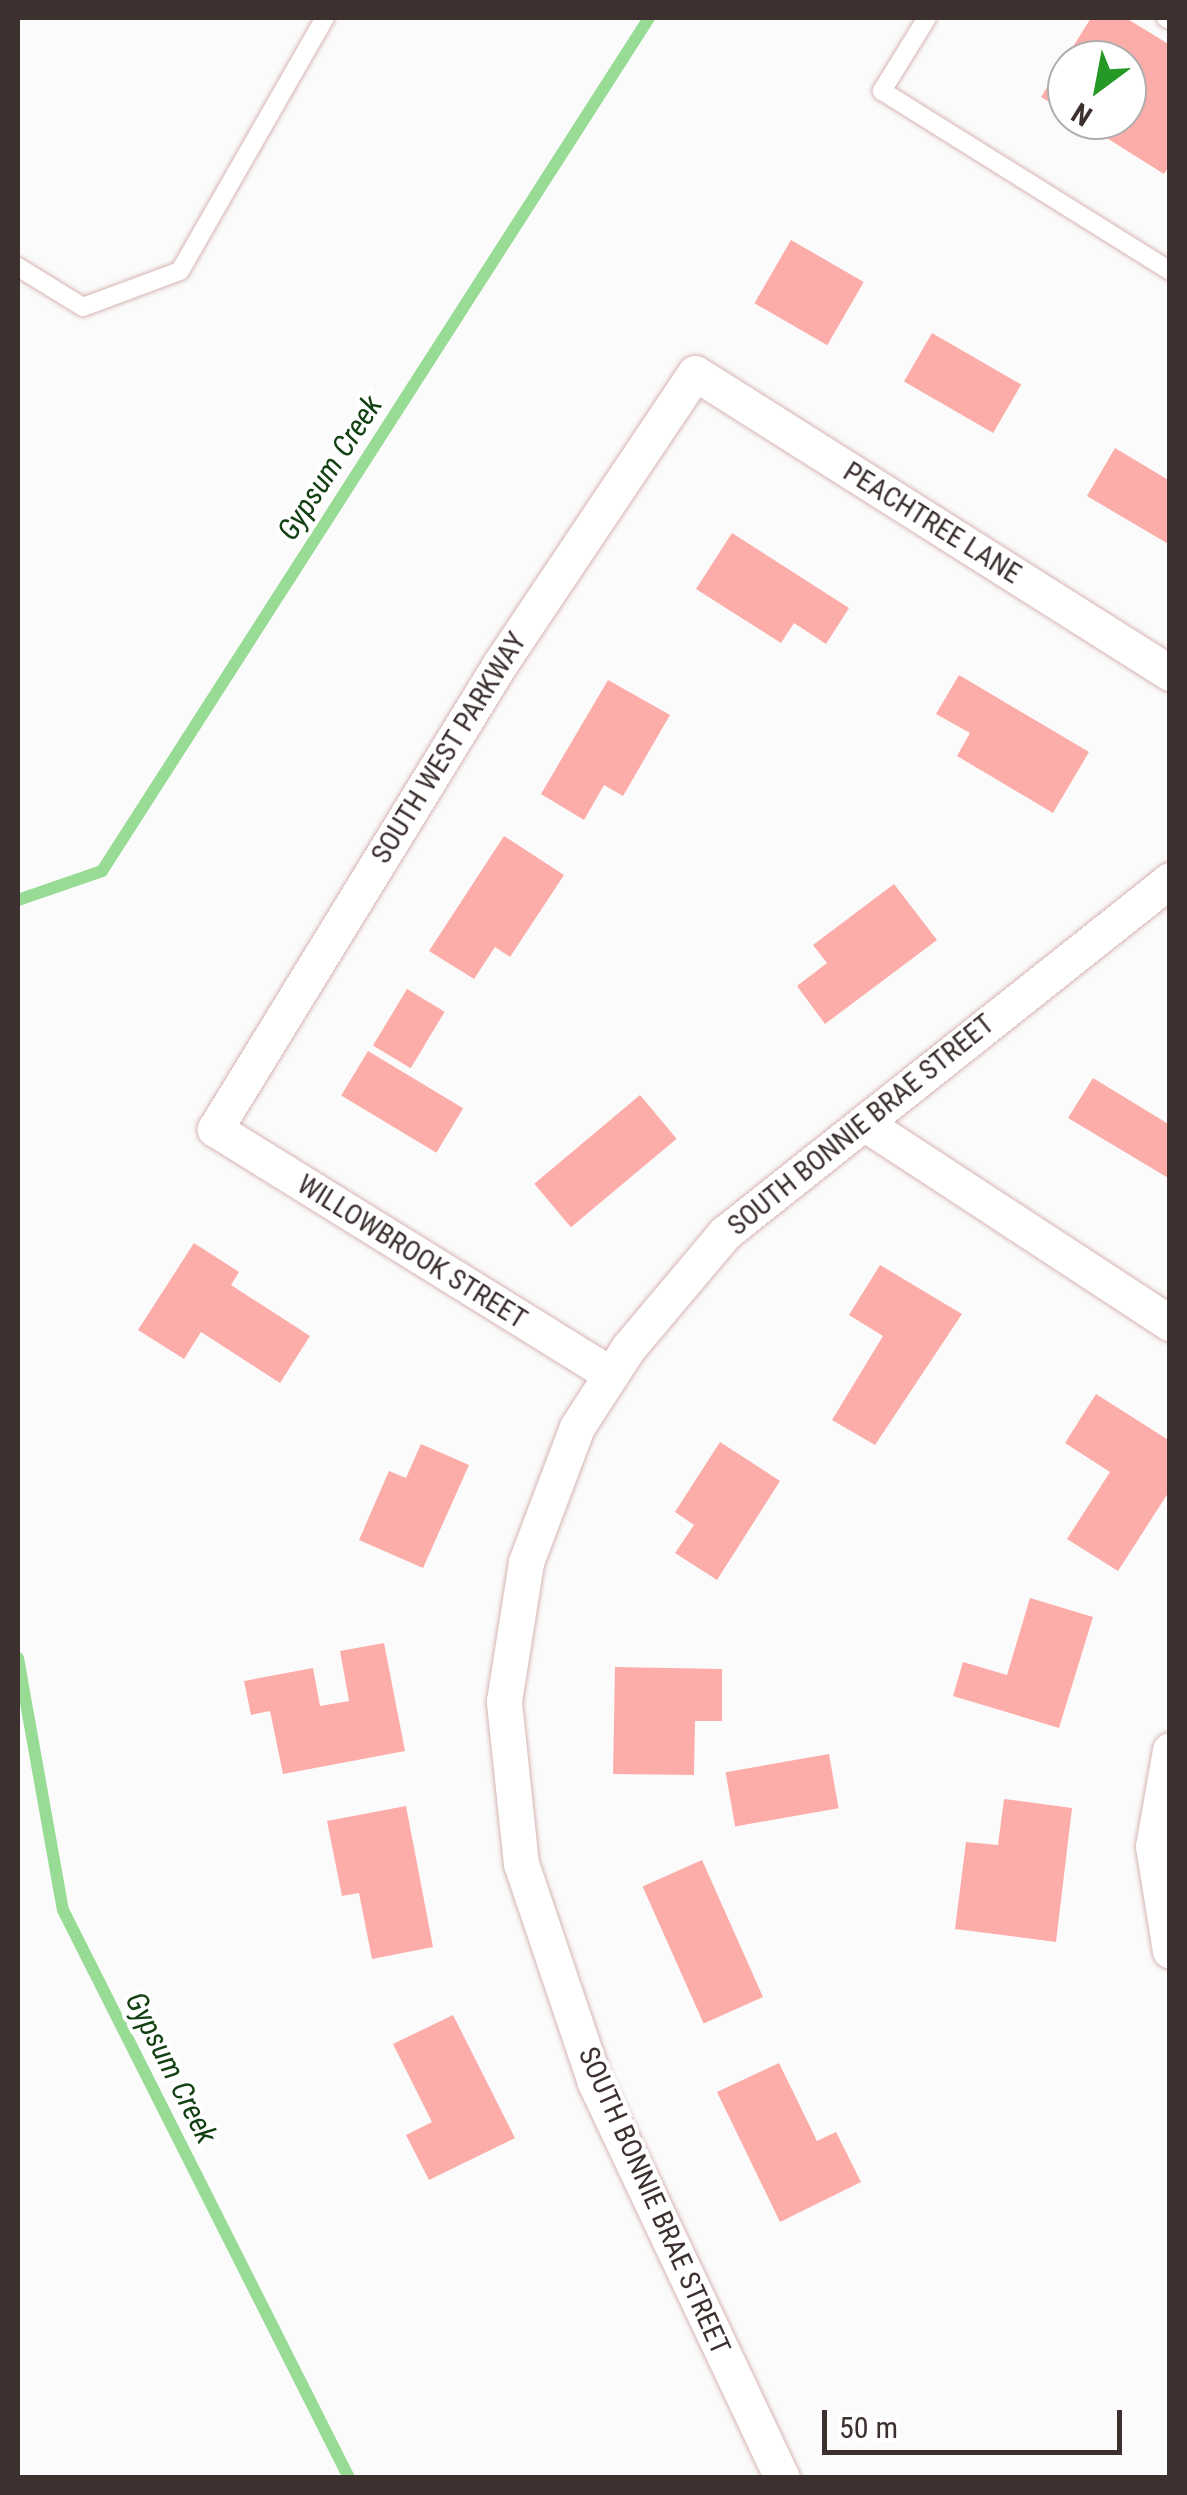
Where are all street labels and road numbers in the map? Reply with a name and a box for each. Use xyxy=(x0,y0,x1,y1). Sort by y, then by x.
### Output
street label: PEACHTREE LANE xyxy=(837,455,1027,591)
street label: SOUTH WEST PARKWAY xyxy=(364,626,534,870)
street label: SOUTH BONNIE BRAE STREET xyxy=(721,1007,1001,1243)
street label: WILLOWBROOK STREET xyxy=(291,1168,533,1336)
street label: SOUTH BONNIE BRAE STREET xyxy=(571,2042,737,2360)

